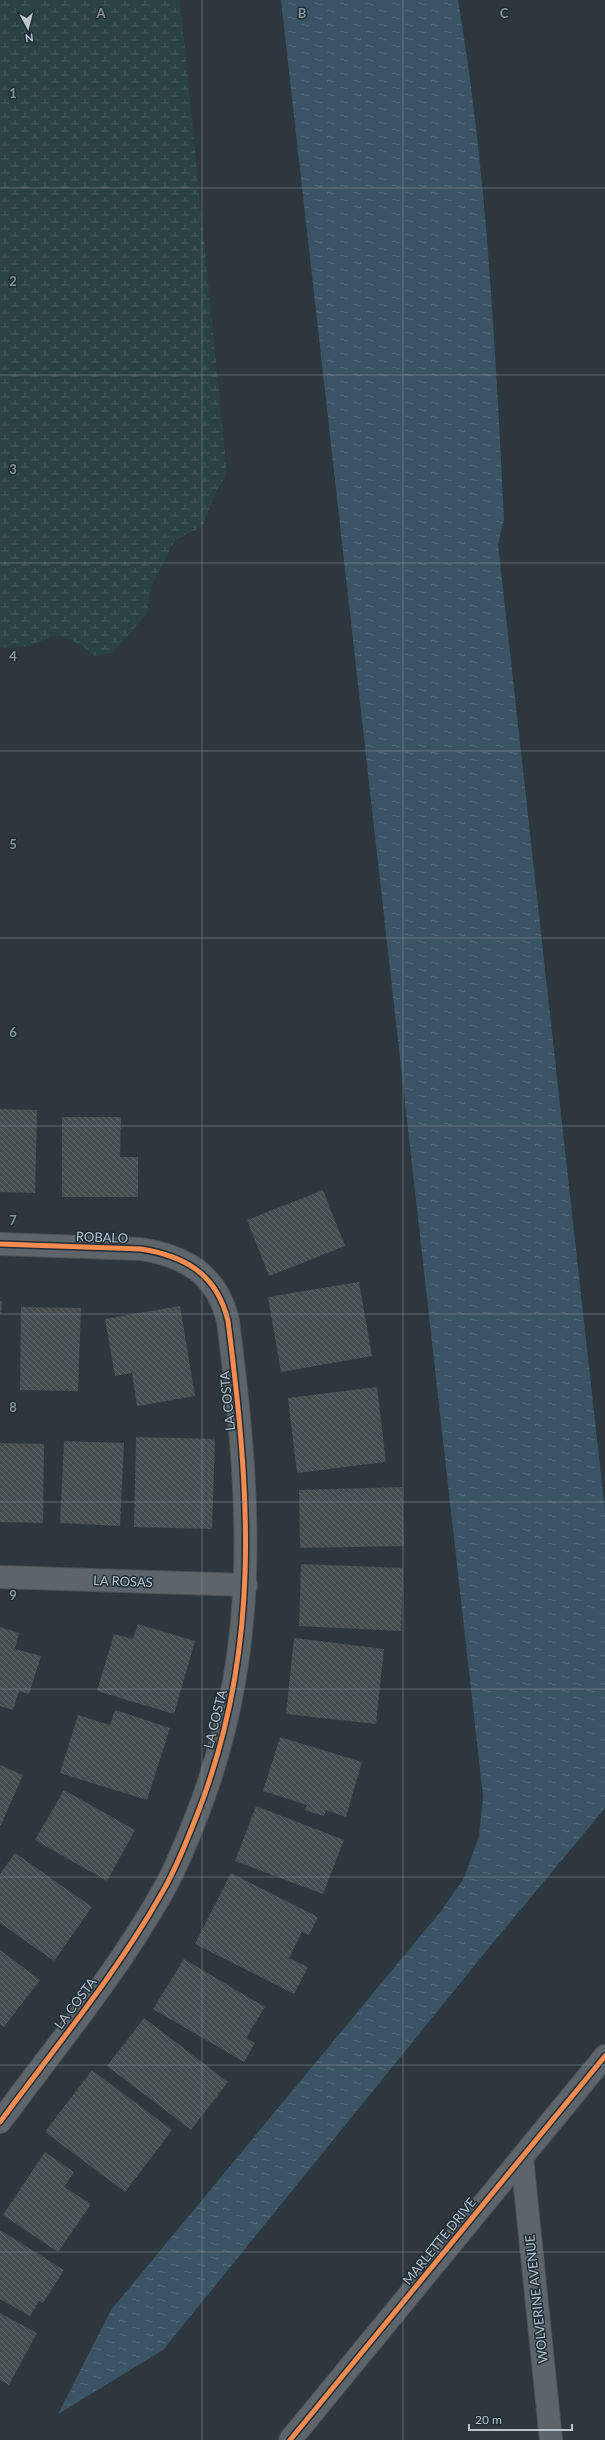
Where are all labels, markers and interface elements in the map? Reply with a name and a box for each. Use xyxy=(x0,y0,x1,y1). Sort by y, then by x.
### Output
text: A xyxy=(95,5,106,21)
text: B xyxy=(298,5,307,21)
text: C xyxy=(500,5,509,21)
north arrow xyxy=(8,8,48,48)
text: N xyxy=(24,31,34,45)
text: 1 xyxy=(9,85,17,101)
text: 2 xyxy=(9,273,17,289)
text: 3 xyxy=(9,461,17,477)
text: 4 xyxy=(9,648,17,664)
text: 5 xyxy=(9,836,17,852)
text: 6 xyxy=(9,1024,17,1040)
text: 7 xyxy=(9,1212,17,1228)
street label: ROBALO xyxy=(76,1228,128,1246)
street label: LA COSTA xyxy=(216,1370,238,1432)
text: 8 xyxy=(9,1399,17,1415)
street label: LA ROSAS xyxy=(93,1572,153,1590)
text: 9 xyxy=(9,1587,17,1603)
street label: LA COSTA xyxy=(200,1688,230,1750)
street label: LA COSTA xyxy=(51,1974,100,2032)
street label: MARLETTE DRIVE xyxy=(399,2194,479,2288)
street label: WOLVERINE AVENUE xyxy=(521,2234,551,2364)
scale bar xyxy=(469,2406,572,2432)
text: 20 m xyxy=(475,2412,502,2427)

